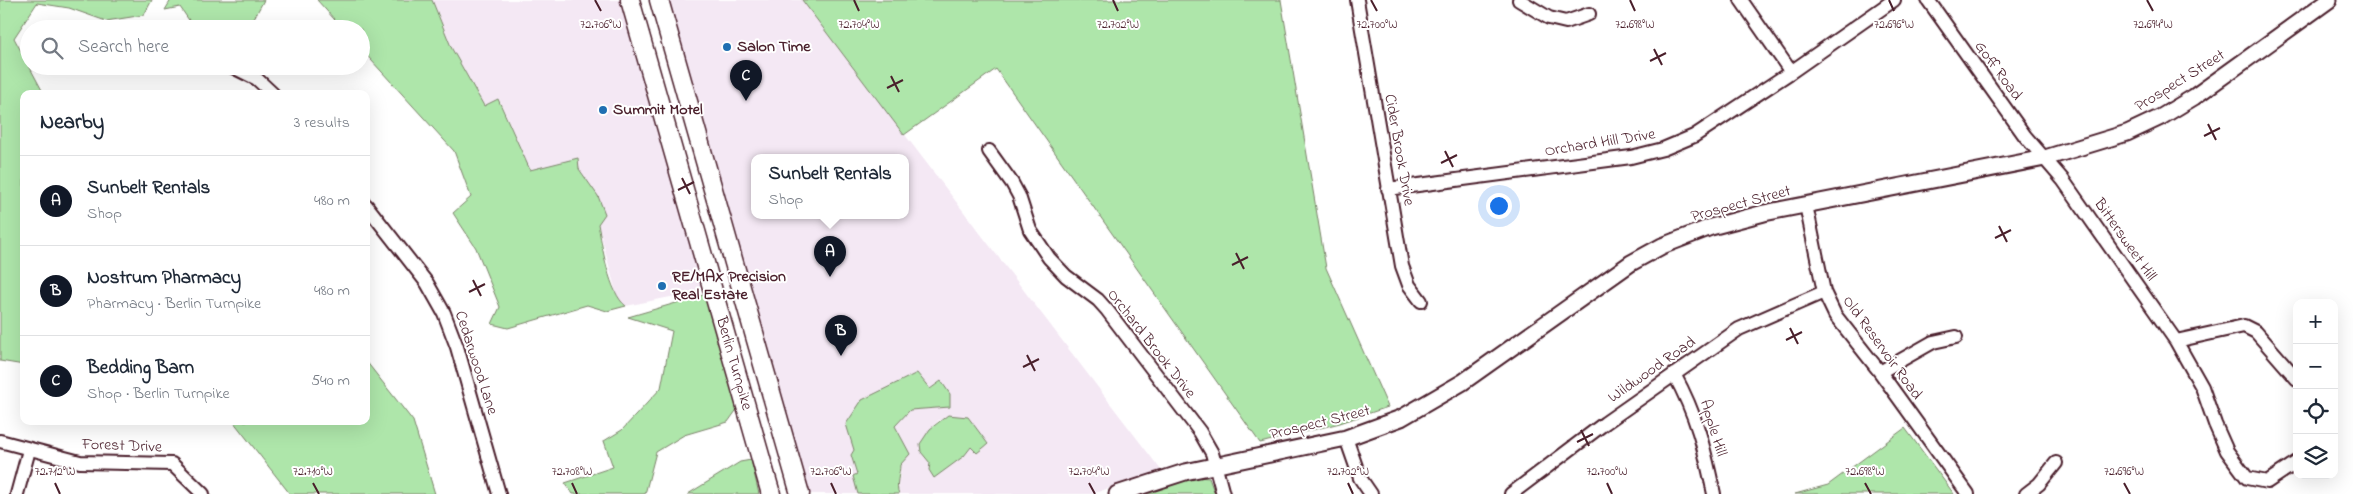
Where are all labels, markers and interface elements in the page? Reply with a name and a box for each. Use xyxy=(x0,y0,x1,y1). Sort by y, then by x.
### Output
text: 72.706°W xyxy=(580,16,622,34)
text: 72.704°W xyxy=(839,16,879,34)
text: 72.702°W xyxy=(1097,16,1139,34)
text: 72.700°W xyxy=(1356,16,1398,34)
text: 72.698°W xyxy=(1615,16,1655,34)
text: 72.696°W xyxy=(1874,16,1914,34)
text: 72.694°W xyxy=(2133,16,2173,34)
search box xyxy=(20,20,370,75)
icon: search xyxy=(38,34,66,62)
text: Search here xyxy=(78,34,169,61)
place label: Salon Time xyxy=(737,35,811,59)
street label: Goff Road xyxy=(1968,36,2028,106)
marker: Salon Time xyxy=(721,41,733,53)
street label: Prospect Street xyxy=(2130,43,2230,118)
pin: C xyxy=(730,60,762,101)
street label: Cider Brook Drive xyxy=(1377,92,1421,209)
place label: Summit Motel xyxy=(613,98,703,122)
marker: Summit Motel xyxy=(597,104,609,116)
text: Nearby xyxy=(40,108,104,138)
text: 3 results xyxy=(294,111,350,135)
street label: Orchard Hill Drive xyxy=(1543,122,1658,164)
popup xyxy=(751,154,909,219)
text: Sunbelt Rentals xyxy=(768,161,892,188)
text: Sunbelt Rentals xyxy=(87,175,210,202)
street label: Prospect Street xyxy=(1688,179,1794,229)
text: Shop xyxy=(768,188,803,212)
text: A xyxy=(51,189,61,213)
text: 480 m xyxy=(314,189,350,213)
your location xyxy=(1486,193,1512,219)
street label: Bittersweet Hill xyxy=(2087,193,2163,287)
text: Shop xyxy=(87,202,122,226)
pin: A xyxy=(814,236,846,277)
text: Nostrum Pharmacy xyxy=(87,265,241,292)
place label: RE/MAX Precision Real Estate xyxy=(671,265,786,307)
text: B xyxy=(51,279,61,303)
text: 480 m xyxy=(314,279,350,303)
marker: RE/MAX Precision Real Estate xyxy=(656,280,668,292)
street label: Orchard Brook Drive xyxy=(1101,284,1202,404)
street label: Old Reservoir Road xyxy=(1836,291,1928,405)
text: Pharmacy · Berlin Turnpike xyxy=(87,292,261,316)
map controls xyxy=(2293,299,2338,479)
button: + xyxy=(2293,299,2338,344)
street label: Cedarwood Lane xyxy=(448,308,504,419)
street label: Berlin Turnpike xyxy=(709,313,759,414)
pin: B xyxy=(825,315,857,356)
street label: Wildwood Road xyxy=(1603,331,1701,409)
button: − xyxy=(2293,344,2338,389)
text: Bedding Barn xyxy=(87,355,194,382)
text: C xyxy=(52,369,60,393)
text: 540 m xyxy=(311,369,350,393)
text: Shop · Berlin Turnpike xyxy=(87,382,230,406)
button: locate xyxy=(2293,389,2338,434)
street label: Apple Hill xyxy=(1693,397,1733,460)
street label: Prospect Street xyxy=(1267,399,1373,447)
street label: Forest Drive xyxy=(80,433,163,459)
button: layers xyxy=(2293,434,2338,479)
text: 72.712°W xyxy=(35,463,75,481)
text: 72.710°W xyxy=(293,463,333,481)
text: 72.708°W xyxy=(552,463,592,481)
text: 72.706°W xyxy=(810,463,852,481)
text: 72.704°W xyxy=(1069,463,1109,481)
text: 72.702°W xyxy=(1327,463,1369,481)
text: 72.700°W xyxy=(1586,463,1628,481)
text: 72.698°W xyxy=(1845,463,1885,481)
text: 72.696°W xyxy=(2104,463,2144,481)

